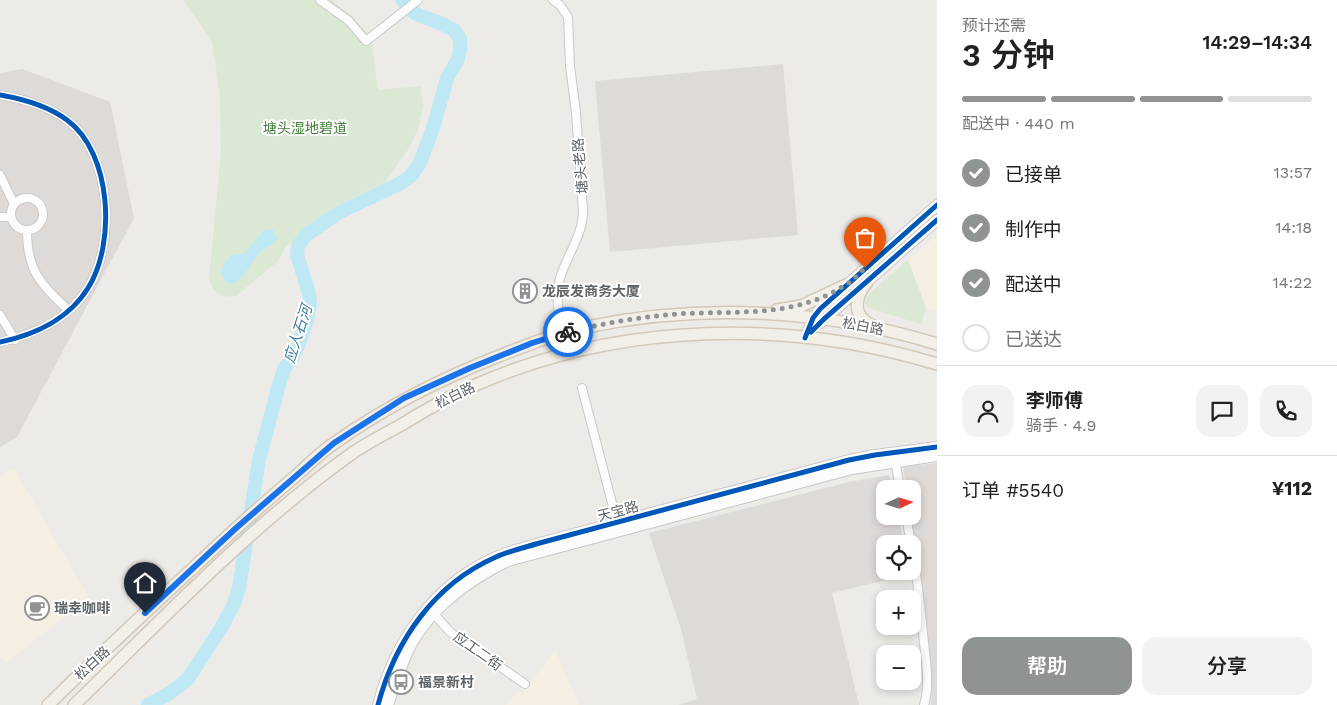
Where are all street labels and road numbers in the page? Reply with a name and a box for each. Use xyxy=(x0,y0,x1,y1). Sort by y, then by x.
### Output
street label: 塘头老路 xyxy=(570,137,590,195)
street label: 松白路 xyxy=(841,314,885,338)
street label: 松白路 xyxy=(433,379,477,411)
street label: 天宝路 xyxy=(596,498,640,524)
street label: 应工二街 xyxy=(450,628,506,674)
street label: 松白路 xyxy=(71,643,113,683)

